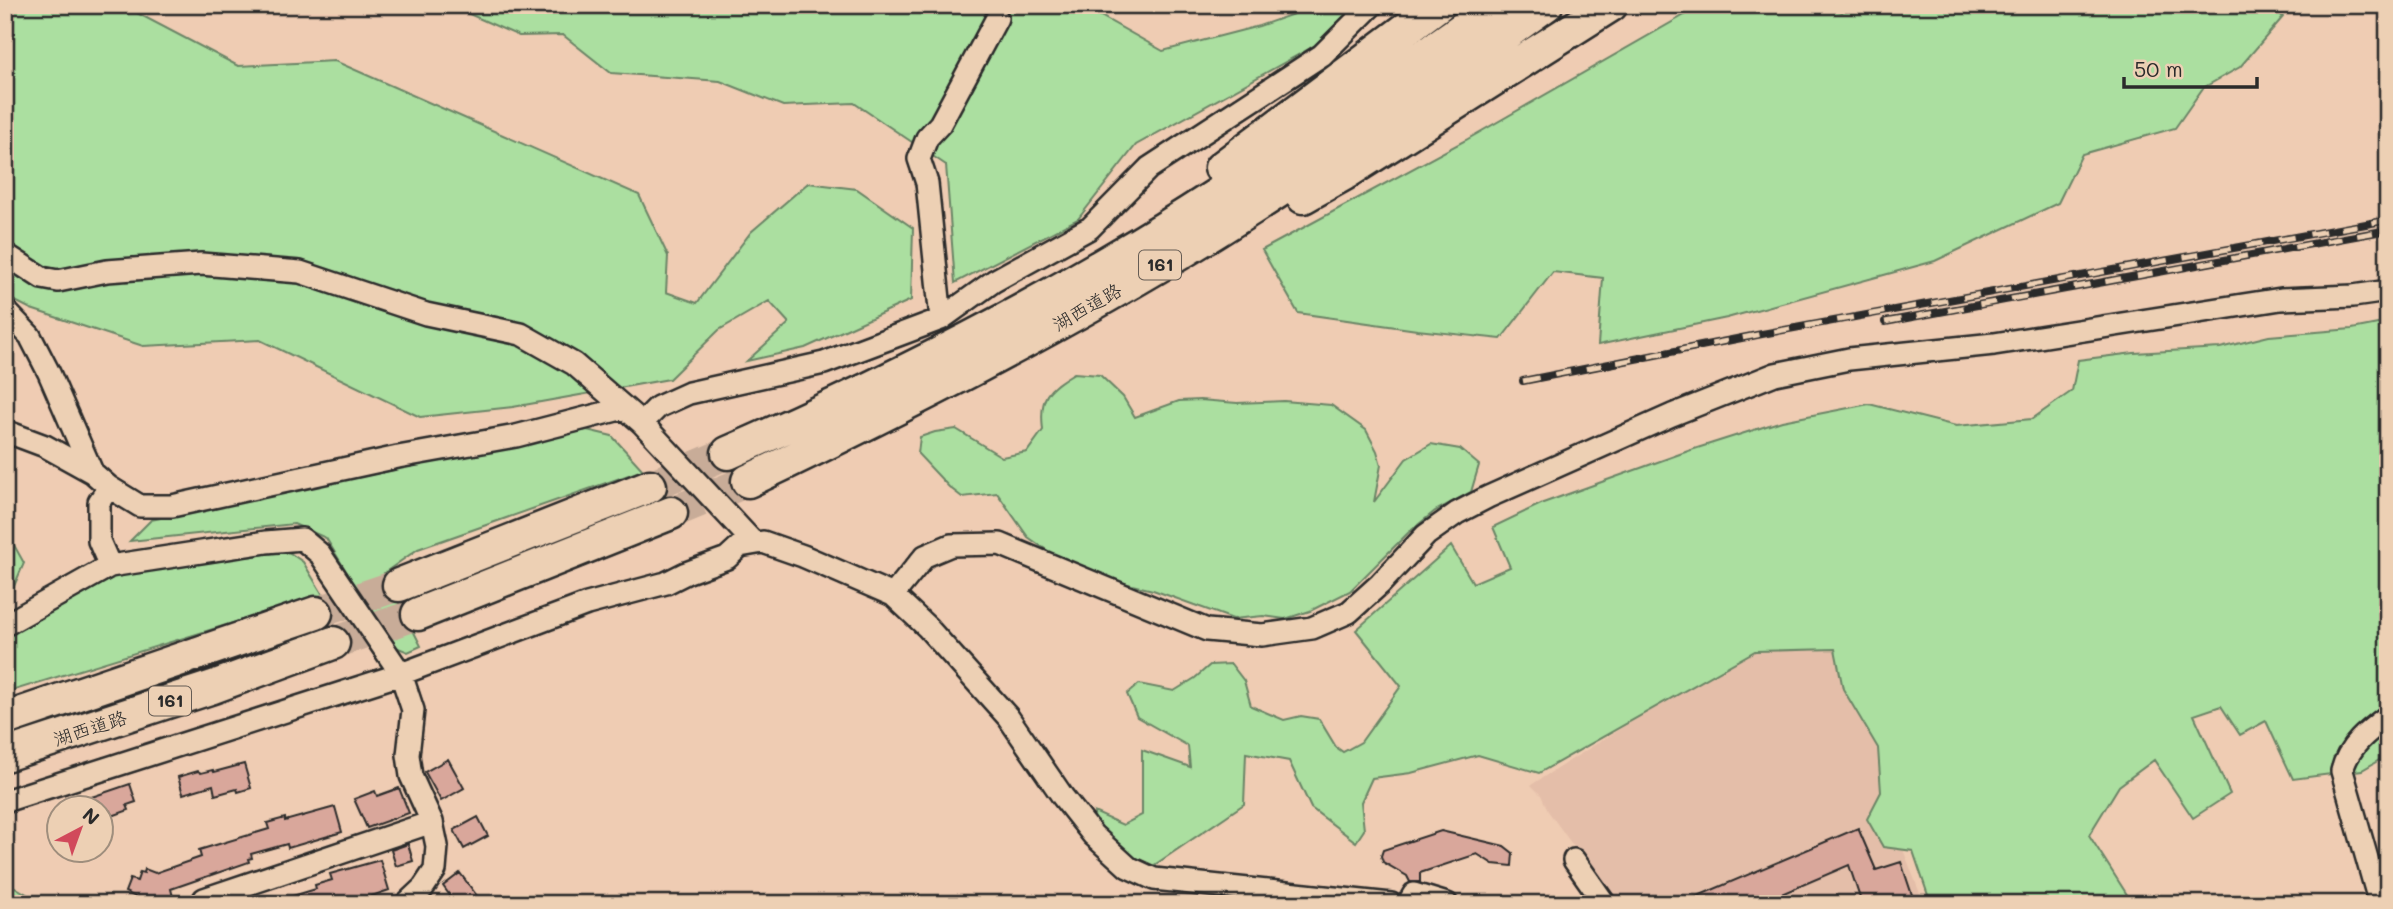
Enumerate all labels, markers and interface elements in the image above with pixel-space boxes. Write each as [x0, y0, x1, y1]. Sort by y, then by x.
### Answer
scale bar [2124, 46, 2256, 90]
text: 50 m [2134, 55, 2183, 82]
road number: 161 [1139, 250, 1181, 279]
street label: 湖西道路 [1048, 277, 1126, 336]
road number: 161 [149, 686, 191, 716]
street label: 湖西道路 [50, 704, 130, 751]
north arrow [46, 794, 116, 864]
text: N [78, 802, 105, 830]

